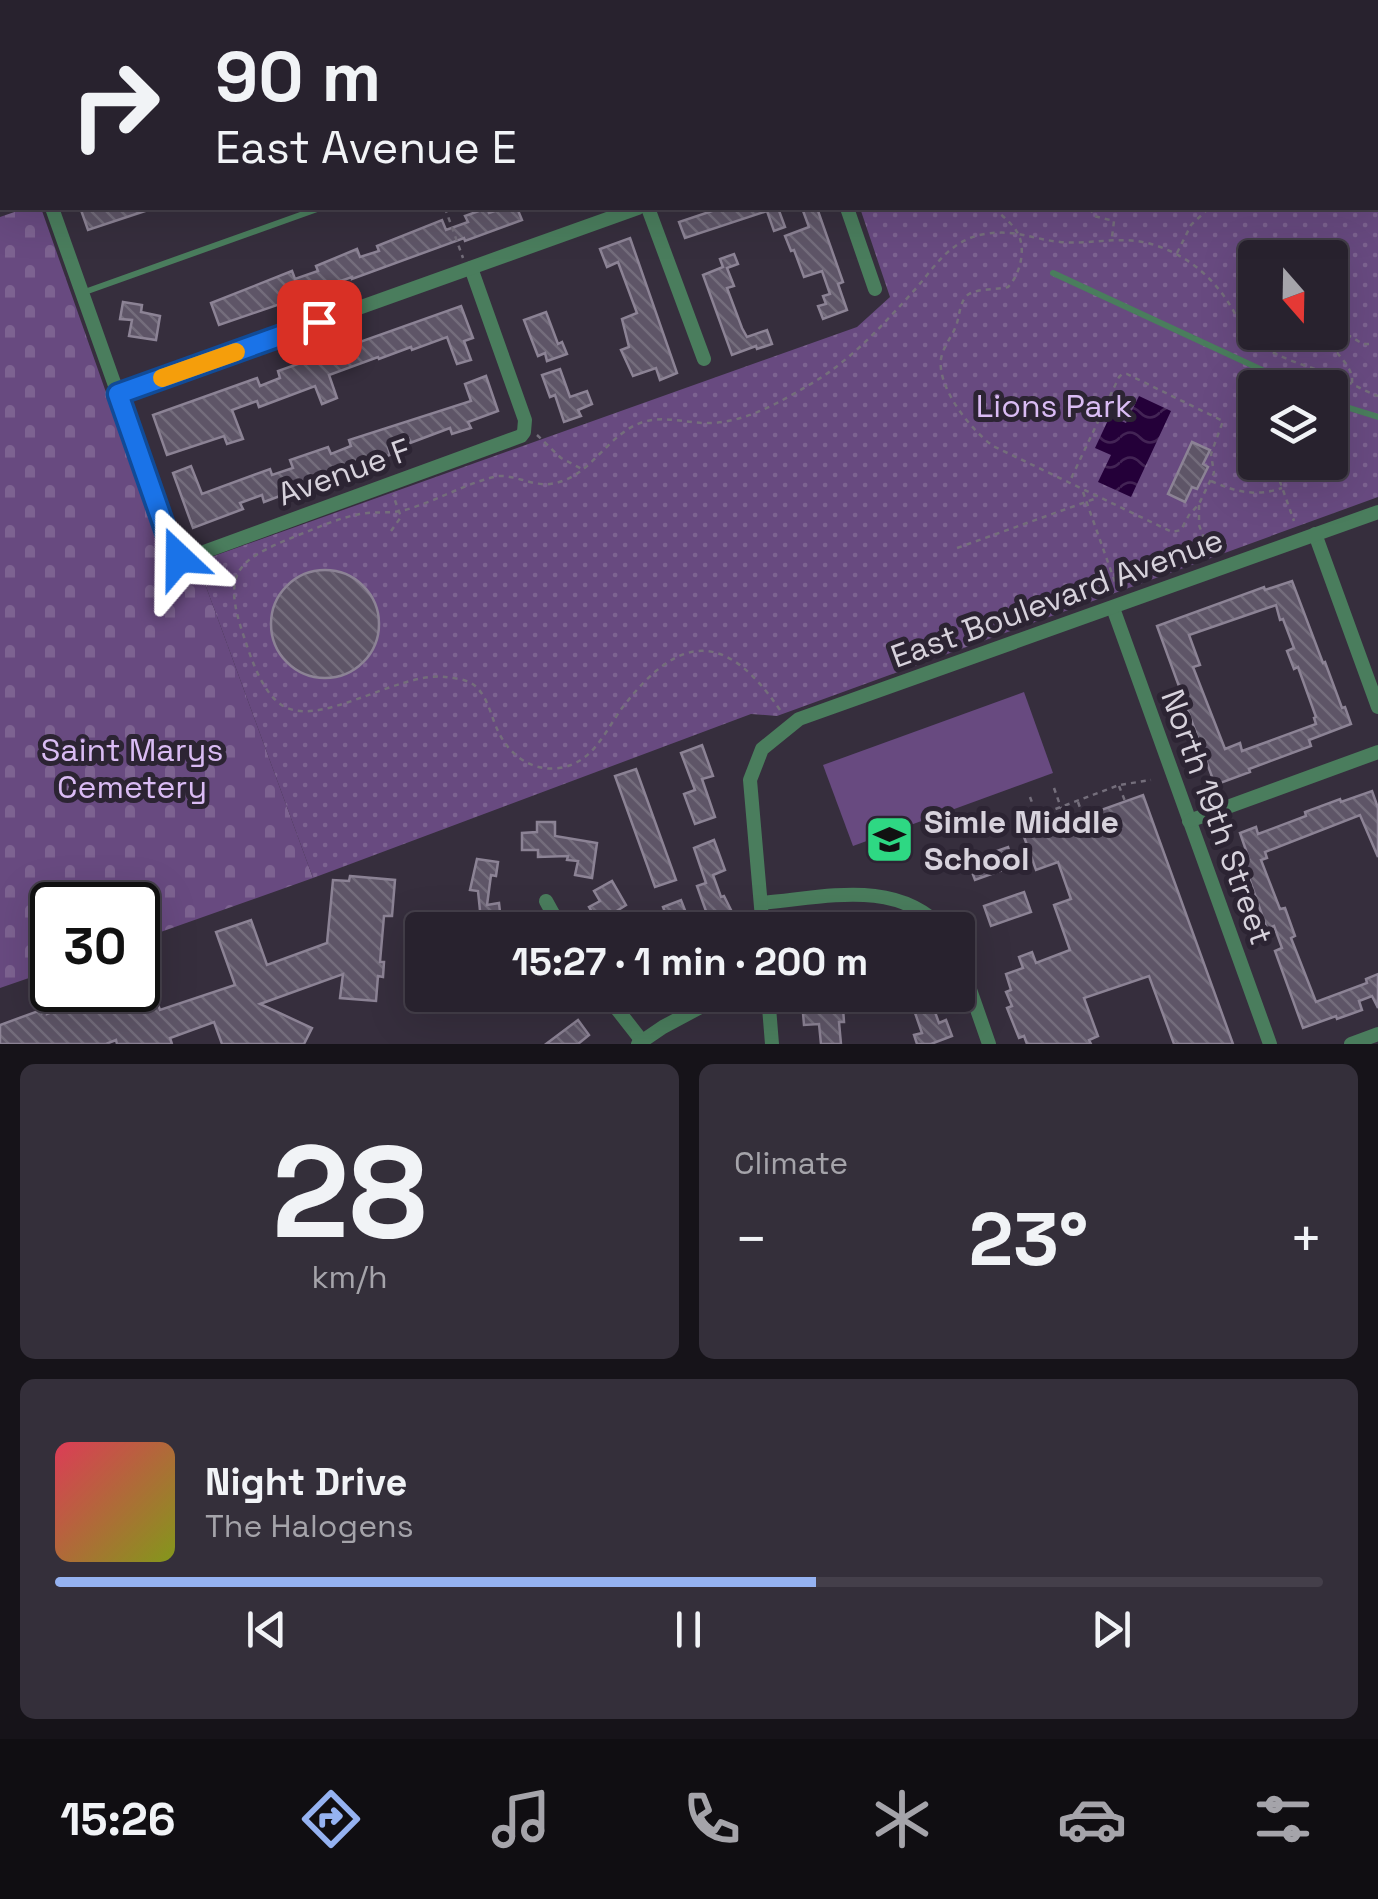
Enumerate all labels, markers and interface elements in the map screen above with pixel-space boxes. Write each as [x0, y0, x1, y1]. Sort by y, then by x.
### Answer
text: 90 m [215, 32, 381, 121]
icon: right [50, 40, 180, 170]
text: East Avenue E [215, 119, 517, 176]
north arrow [1238, 240, 1348, 350]
map controls [1238, 240, 1348, 480]
pin [277, 280, 362, 365]
icon: arrive [292, 295, 347, 350]
button: layers [1238, 370, 1348, 480]
park label: Lions Park [976, 386, 1132, 426]
street label: Avenue F [272, 430, 416, 514]
position arrow [127, 506, 231, 610]
street label: East Boulevard Avenue [886, 519, 1228, 677]
street label: North 19th Street [1152, 684, 1282, 950]
park label: Saint Marys Cemetery [41, 730, 223, 807]
place label: Simle Middle School [924, 802, 1119, 879]
school or university icon: Simle Middle School [863, 814, 915, 866]
speed limit sign: 30 [30, 882, 160, 1012]
text: 15:27 · 1 min · 200 m [512, 938, 868, 986]
text: 28 [272, 1109, 427, 1275]
text: Climate [734, 1143, 848, 1183]
text: 23° [969, 1191, 1088, 1287]
text: − [734, 1204, 768, 1274]
text: + [1289, 1204, 1323, 1274]
text: km/h [311, 1257, 388, 1297]
text: Night Drive [205, 1458, 407, 1506]
text: The Halogens [205, 1506, 414, 1546]
icon: previous [239, 1602, 294, 1657]
icon: pause [661, 1602, 716, 1657]
icon: next [1084, 1602, 1139, 1657]
icon: directions [296, 1784, 366, 1854]
icon: music [486, 1784, 556, 1854]
icon: phone [677, 1784, 747, 1854]
icon: climate [867, 1784, 937, 1854]
icon: car [1057, 1784, 1127, 1854]
icon: filters [1248, 1784, 1318, 1854]
text: 15:26 [60, 1791, 175, 1848]

